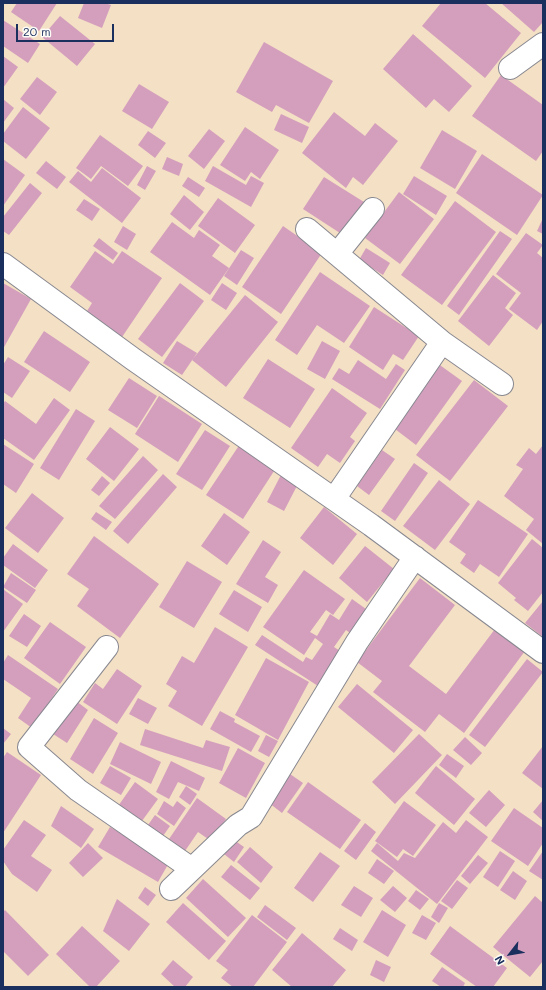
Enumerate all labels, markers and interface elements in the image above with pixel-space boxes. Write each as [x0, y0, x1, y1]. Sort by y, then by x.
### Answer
scale bar [18, 16, 116, 42]
text: 20 m [23, 23, 51, 39]
north arrow [490, 934, 530, 974]
text: N [491, 953, 508, 968]

